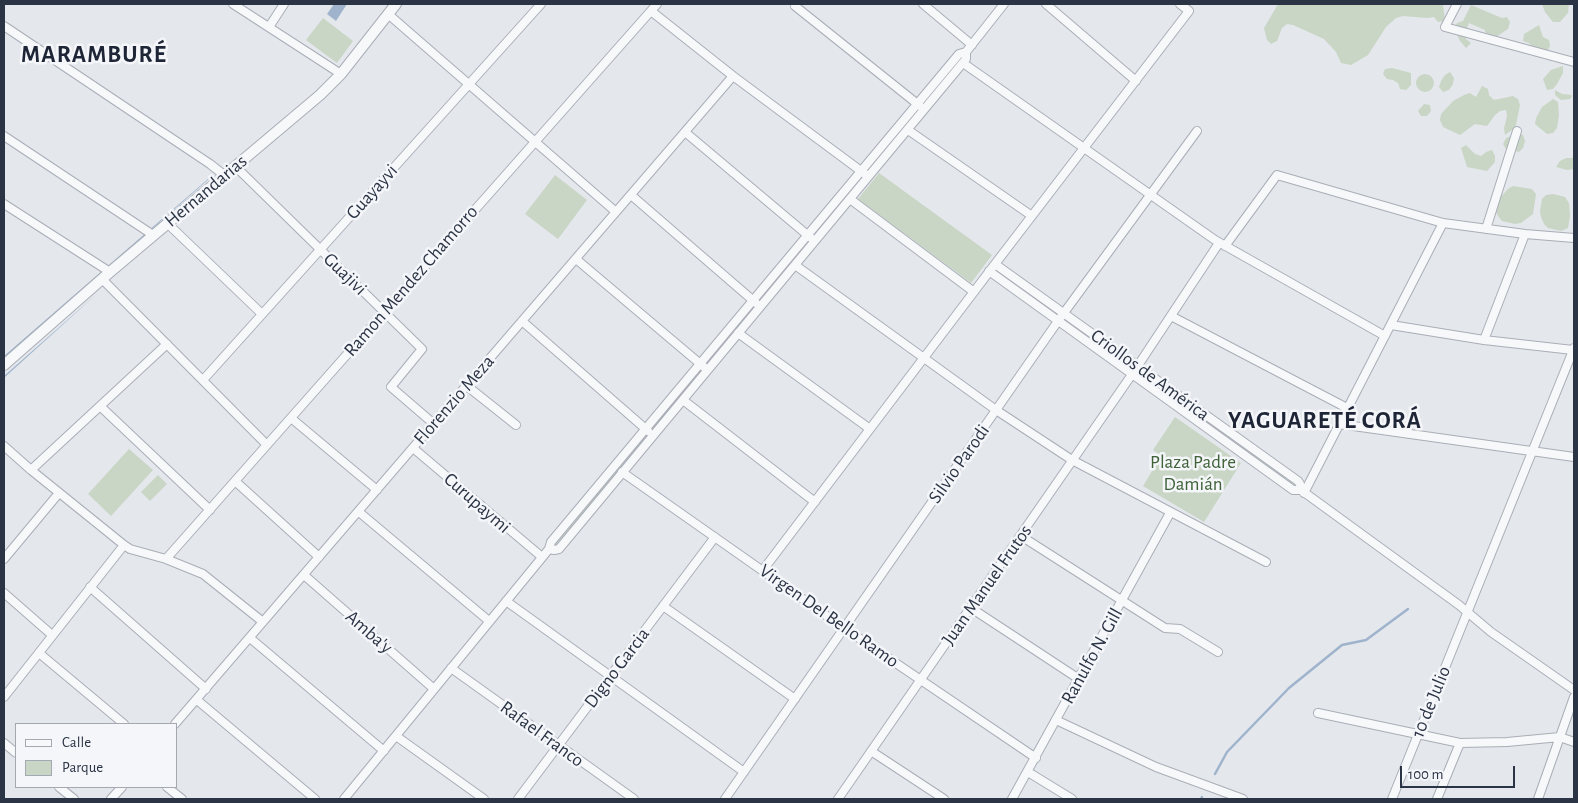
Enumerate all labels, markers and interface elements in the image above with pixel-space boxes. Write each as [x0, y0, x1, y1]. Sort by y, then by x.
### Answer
district label: MARAMBURÉ [20, 41, 168, 69]
street label: Hernandarias [160, 150, 252, 232]
street label: Guayayvi [341, 160, 403, 224]
street label: Ramon Mendez Chamorro [339, 201, 483, 361]
street label: Guajivi [318, 248, 372, 300]
street label: Criollos de América [1086, 324, 1214, 426]
street label: Florenzio Meza [409, 350, 499, 450]
district label: YAGUARETÉ CORÁ [1226, 407, 1424, 435]
street label: Silvio Parodi [924, 420, 994, 508]
park label: Plaza Padre Damián [1150, 451, 1236, 495]
street label: Curupaymi [439, 468, 515, 538]
street label: Juan Manuel Frutos [937, 520, 1037, 650]
street label: Virgen Del Bello Ramo [755, 559, 903, 673]
street label: Ranulfo N. Gill [1056, 604, 1128, 708]
street label: Amba'y [341, 605, 397, 659]
street label: Digno Garcia [579, 623, 655, 713]
street label: 10 de Julio [1406, 663, 1456, 741]
street label: Rafael Franco [496, 696, 588, 772]
legend [15, 723, 178, 788]
text: Calle [62, 735, 91, 750]
scale bar [1403, 756, 1518, 788]
text: Parque [62, 760, 103, 775]
text: 100 m [1408, 767, 1443, 782]

